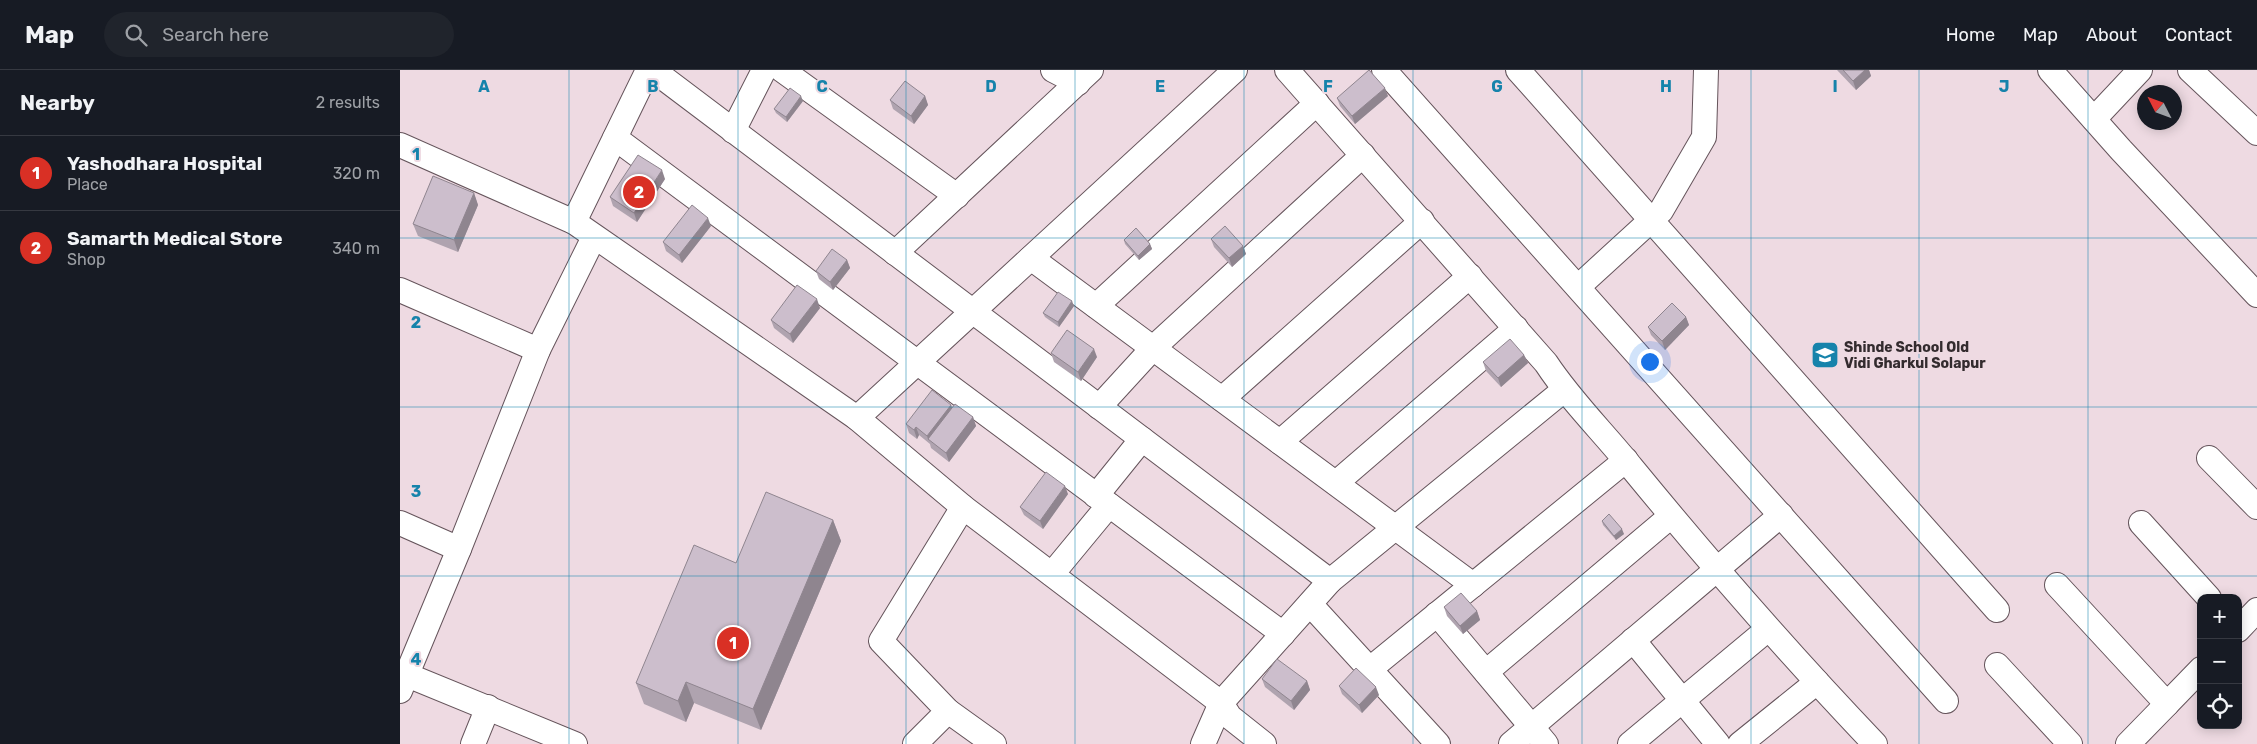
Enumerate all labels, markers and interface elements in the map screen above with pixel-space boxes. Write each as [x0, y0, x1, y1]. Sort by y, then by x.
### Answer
search box [104, 12, 454, 57]
text: Map [25, 21, 74, 49]
icon: search [122, 21, 150, 49]
text: Search here [162, 23, 269, 46]
text: Home [1946, 24, 1995, 46]
text: Map [2023, 24, 2058, 46]
text: About [2086, 24, 2137, 46]
text: Contact [2165, 24, 2232, 46]
text: A [478, 77, 490, 96]
text: B [647, 77, 659, 96]
text: C [816, 77, 828, 96]
text: D [985, 77, 997, 96]
text: E [1155, 77, 1165, 96]
text: F [1323, 77, 1333, 96]
text: G [1491, 77, 1503, 96]
text: H [1660, 77, 1672, 96]
text: I [1832, 77, 1838, 96]
text: J [1999, 77, 2009, 96]
north arrow [2137, 85, 2182, 130]
text: Nearby [20, 90, 95, 115]
text: 2 results [316, 93, 380, 112]
text: 1 [412, 145, 420, 164]
text: Yashodhara Hospital [67, 152, 262, 175]
text: 1 [32, 164, 40, 183]
text: 320 m [333, 164, 380, 183]
pin: 2 [623, 173, 655, 211]
text: Place [67, 175, 108, 194]
text: Samarth Medical Store [67, 227, 283, 250]
text: 2 [31, 239, 41, 258]
text: 340 m [332, 239, 380, 258]
text: Shop [67, 250, 105, 269]
text: 2 [411, 313, 421, 332]
place label: Shinde School Old Vidi Gharkul Solapur [1844, 339, 1986, 372]
school or university icon: Shinde School Old Vidi Gharkul Solapur [1810, 340, 1840, 370]
your location [1637, 349, 1663, 375]
text: 3 [411, 482, 421, 501]
map controls [2197, 594, 2242, 729]
button: + [2197, 594, 2242, 639]
pin: 1 [717, 624, 749, 662]
button: − [2197, 639, 2242, 684]
text: 4 [411, 650, 422, 669]
button: locate [2197, 684, 2242, 729]

